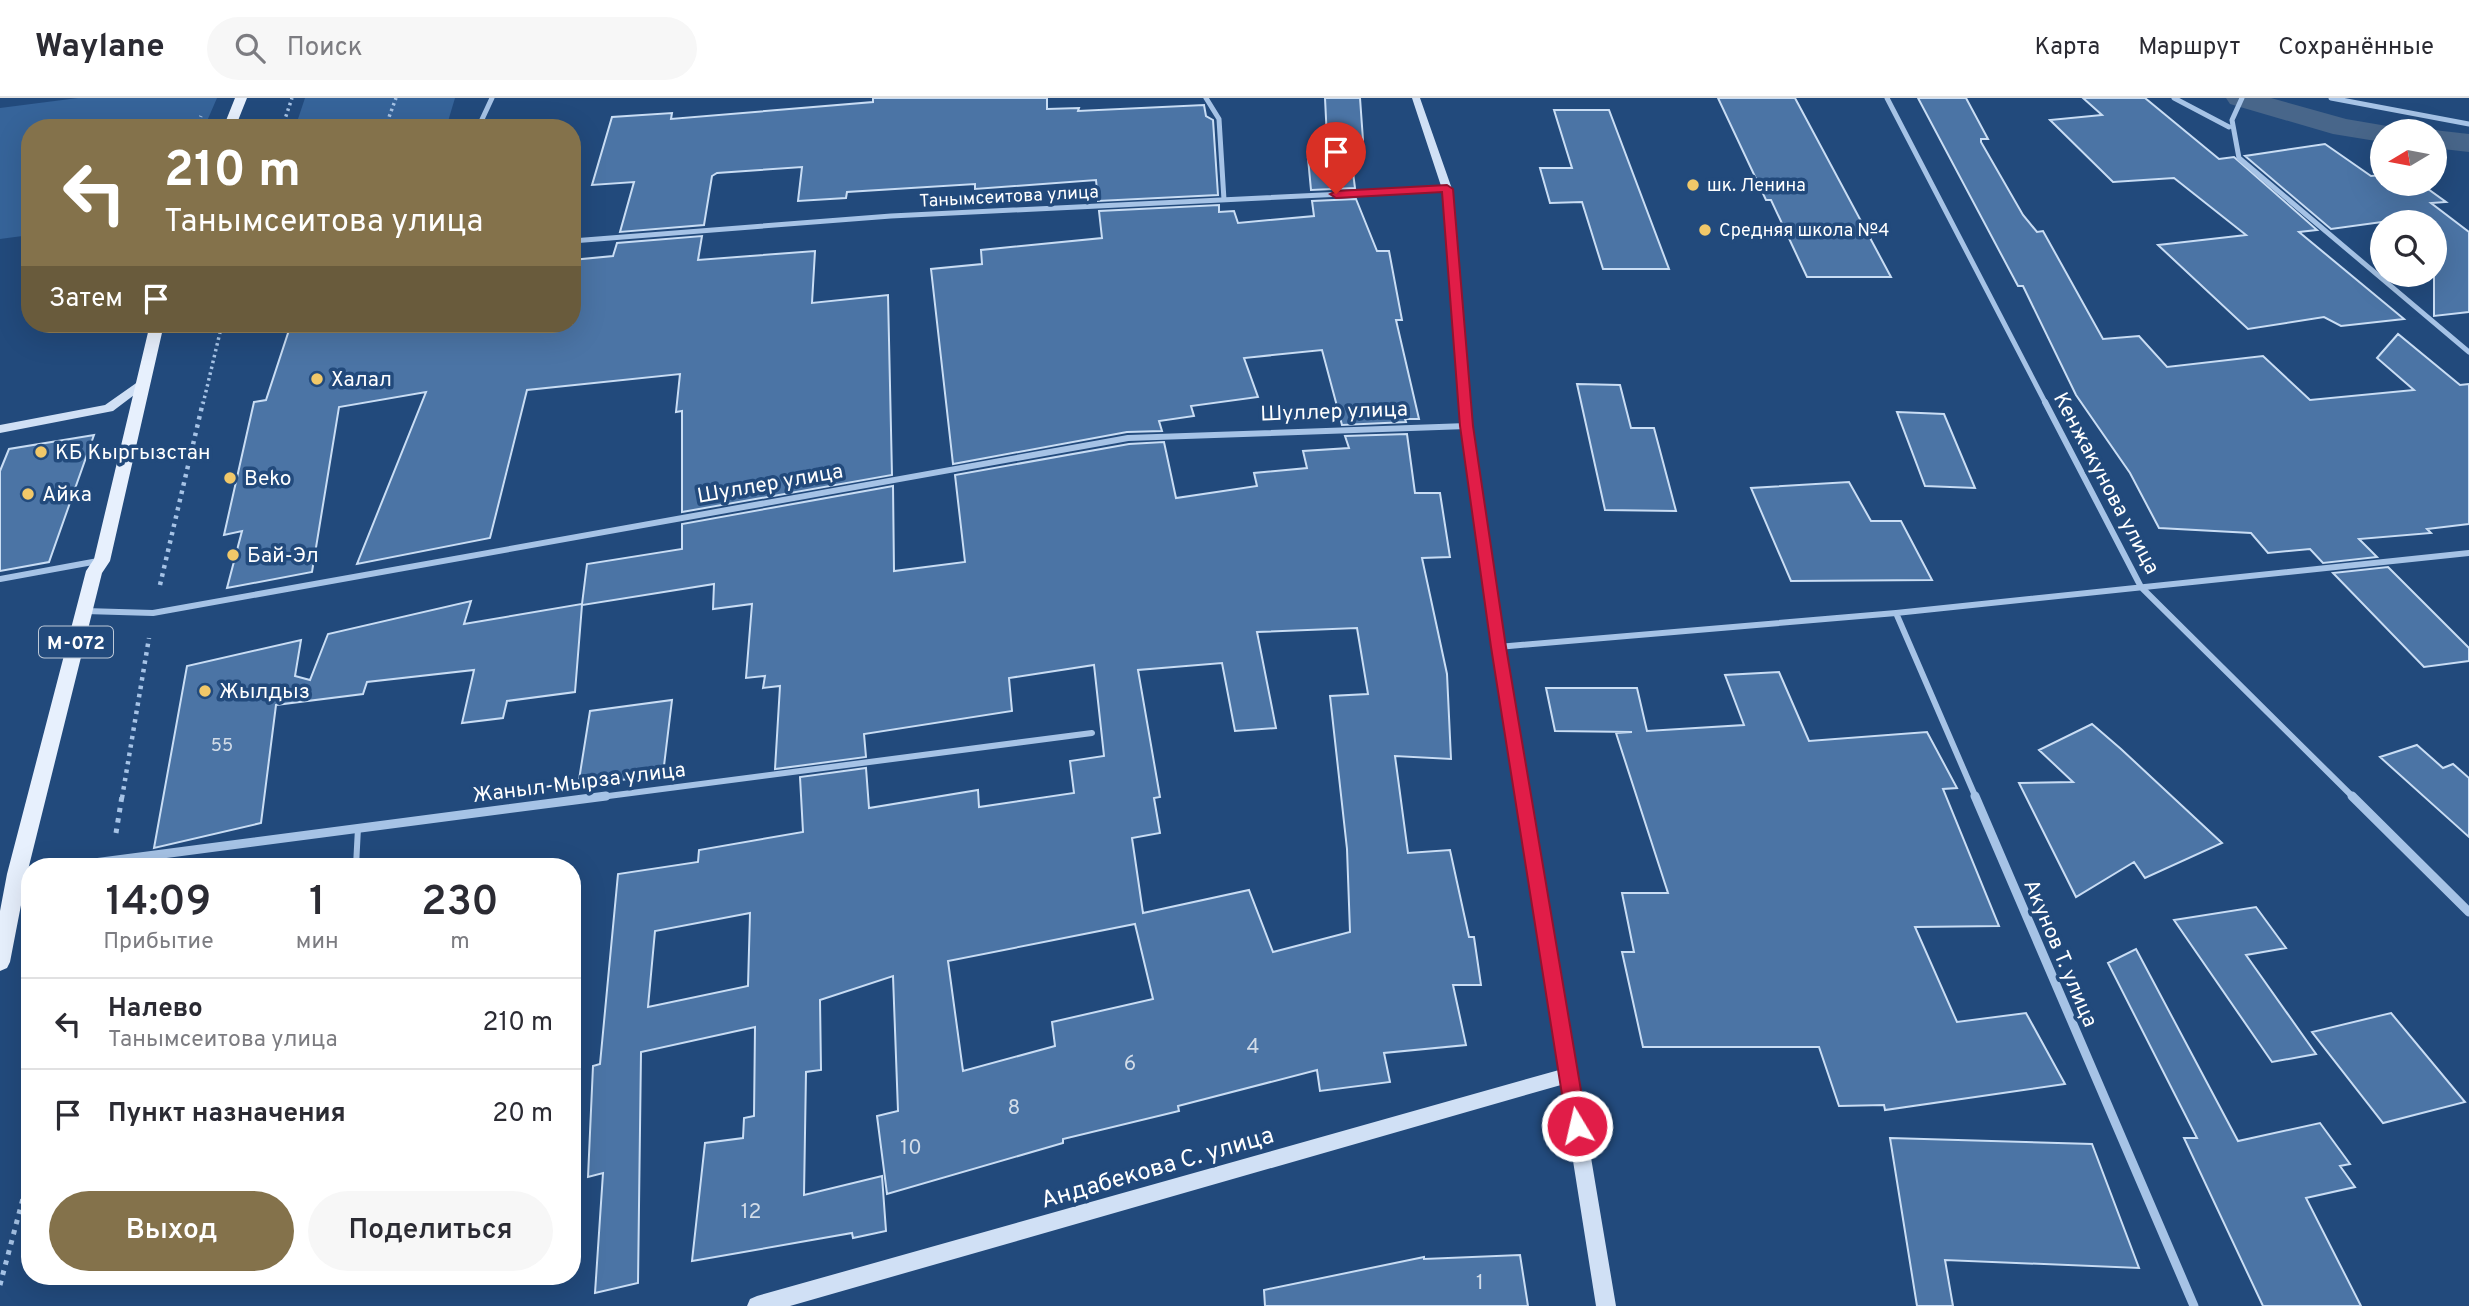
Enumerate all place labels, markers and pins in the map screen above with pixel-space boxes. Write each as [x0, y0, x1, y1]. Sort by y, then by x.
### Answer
pin [1306, 122, 1366, 194]
place label: шк. Ленина [1707, 175, 1806, 198]
marker: шк. Ленина [1685, 177, 1701, 193]
place label: Средняя школа №4 [1719, 220, 1889, 243]
marker: Средняя школа №4 [1697, 222, 1713, 238]
place label: Халал [331, 367, 392, 394]
marker: Халал [309, 371, 325, 387]
place label: КБ Кыргызстан [55, 440, 211, 467]
marker: КБ Кыргызстан [33, 444, 49, 460]
place label: Beko [244, 466, 292, 493]
marker: Beko [222, 470, 238, 486]
place label: Айка [42, 482, 92, 509]
marker: Айка [20, 486, 36, 502]
place label: Бай-Эл [247, 543, 319, 570]
marker: Бай-Эл [225, 547, 241, 563]
place label: Жылдыз [219, 679, 310, 706]
marker: Жылдыз [197, 683, 213, 699]

